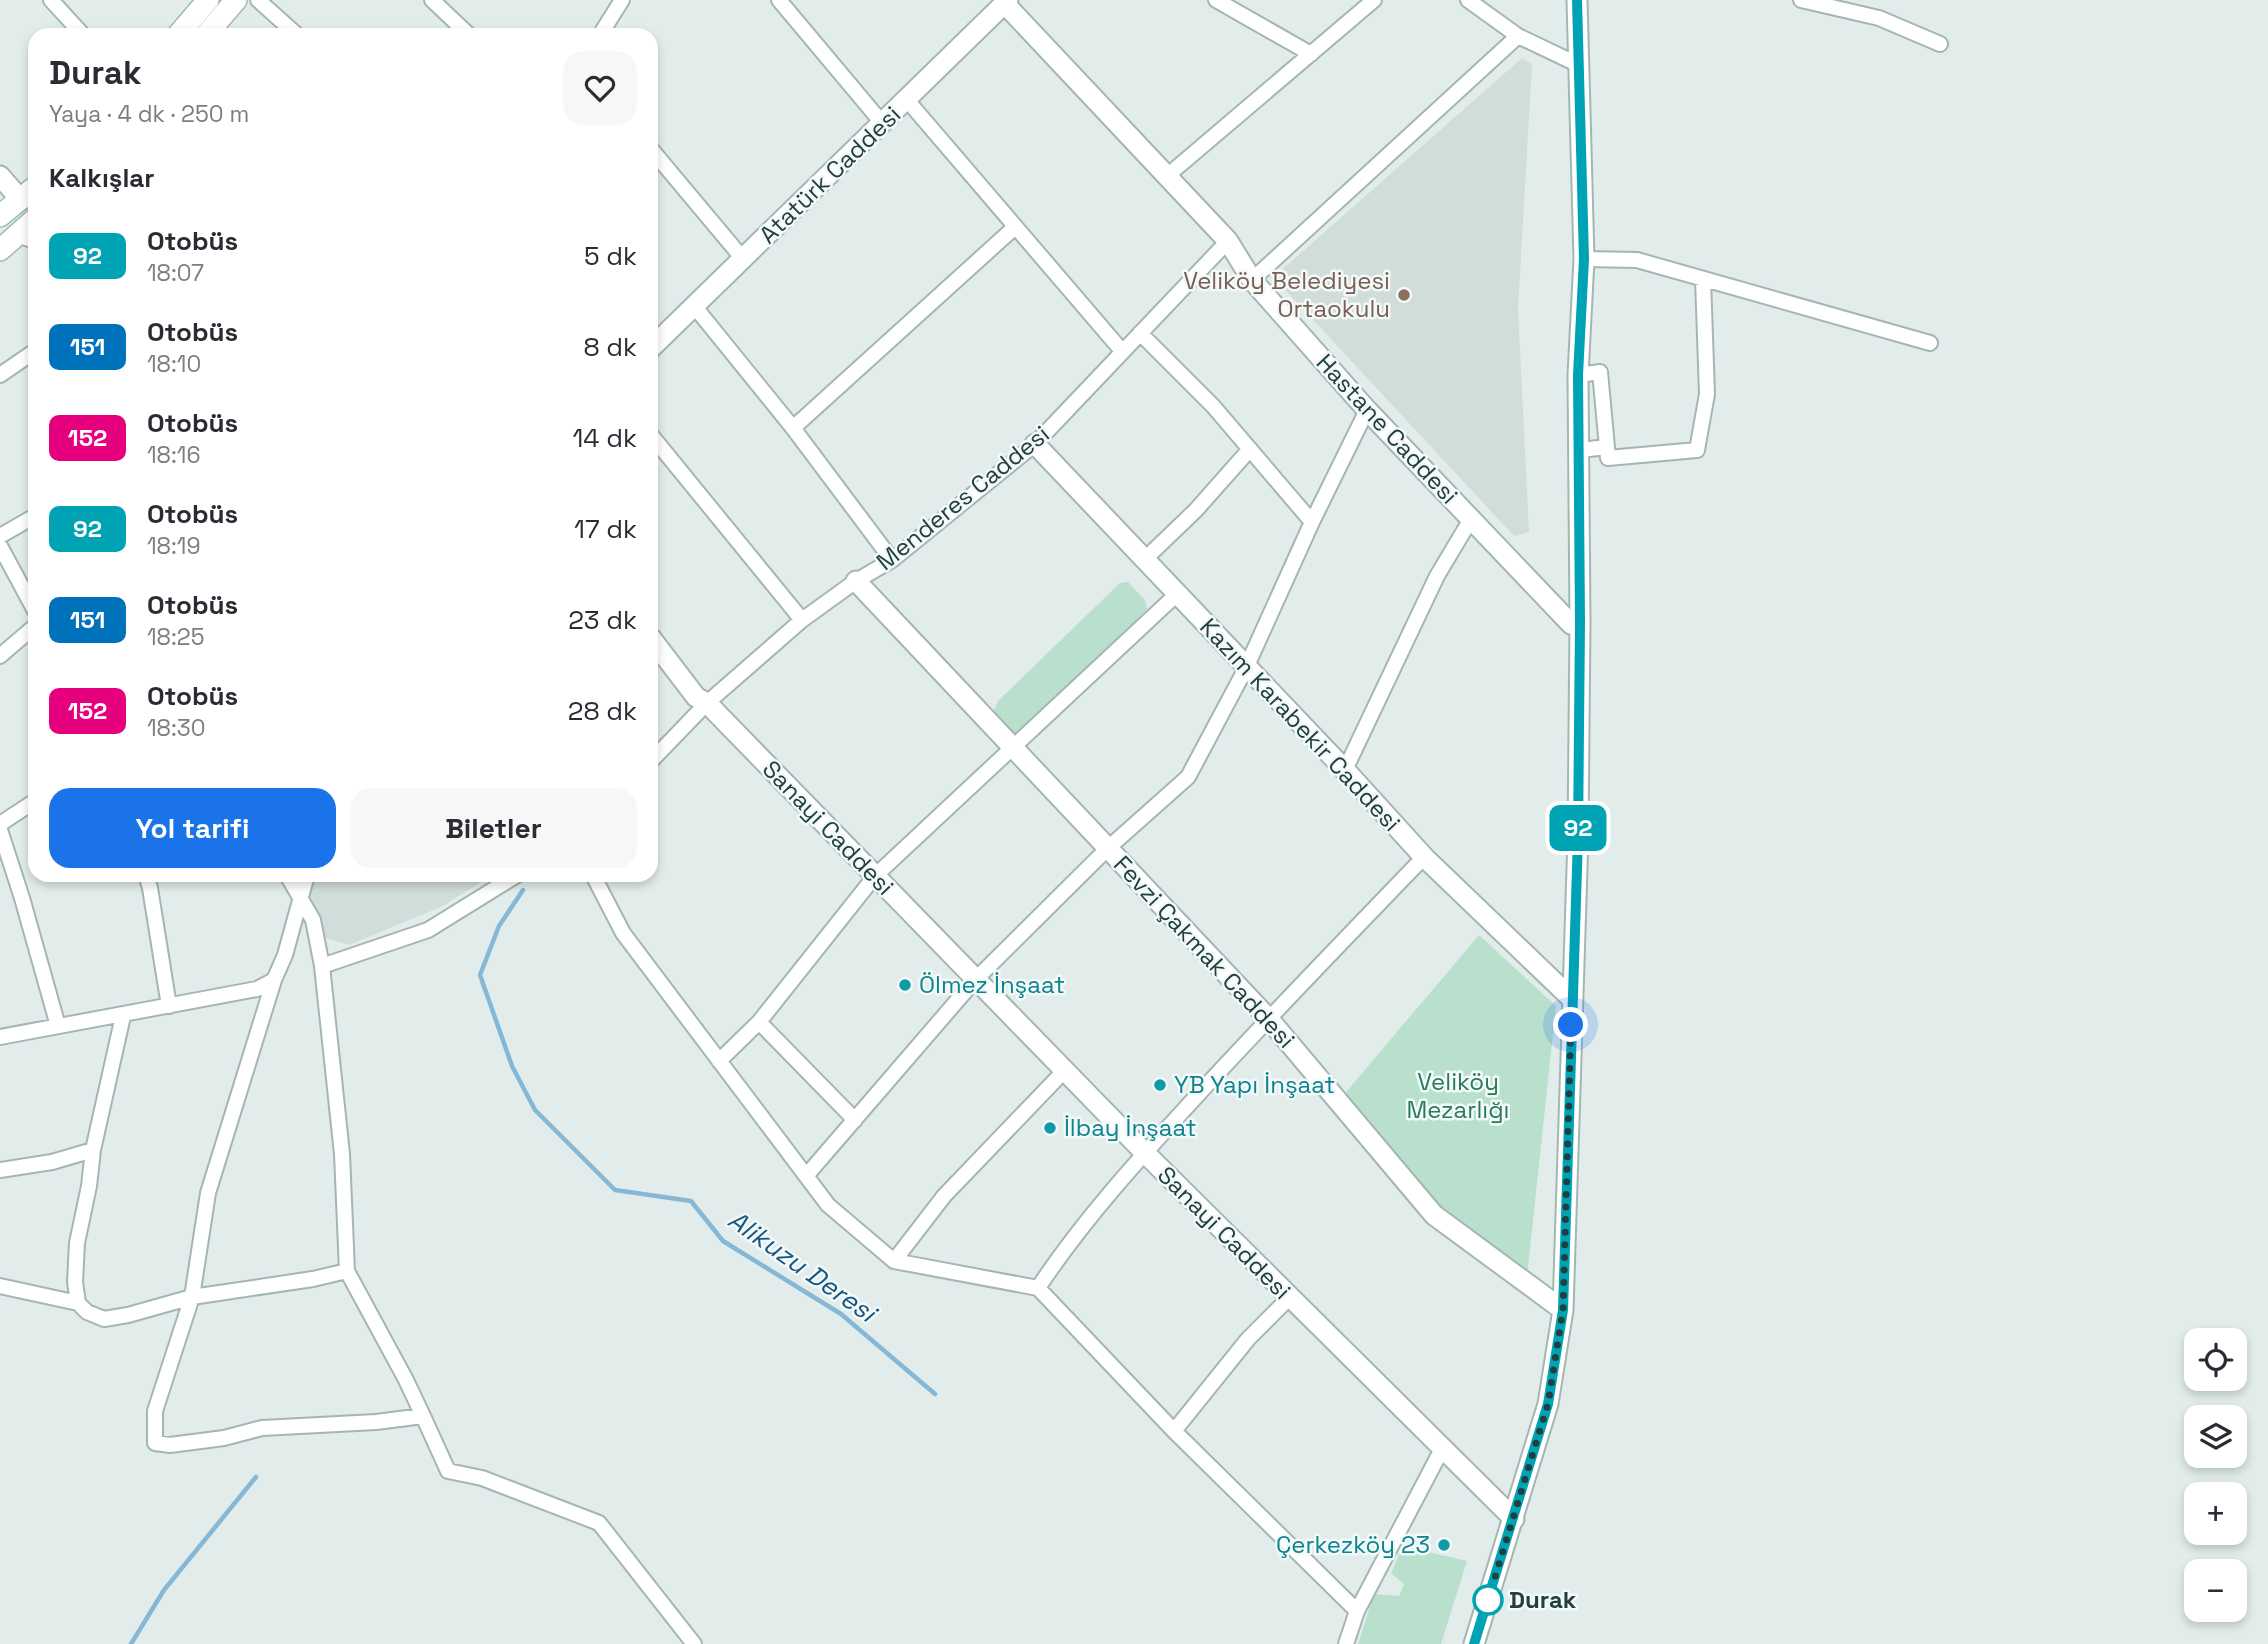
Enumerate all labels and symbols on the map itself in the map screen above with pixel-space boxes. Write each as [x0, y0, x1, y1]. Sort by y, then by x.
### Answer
street label: Atatürk Caddesi [752, 99, 907, 250]
place label: Veliköy Belediyesi Ortaokulu [1183, 265, 1390, 324]
marker: Veliköy Belediyesi Ortaokulu [1396, 287, 1412, 303]
street label: Hastane Caddesi [1310, 347, 1465, 510]
street label: Menderes Caddesi [870, 418, 1055, 577]
street label: Kazım Karabekir Caddesi [1193, 611, 1407, 838]
street label: Sanayi Caddesi [756, 754, 901, 902]
line badge: 92 [1546, 805, 1610, 851]
street label: Fevzi Çakmak Caddesi [1107, 849, 1302, 1054]
place label: Ölmez İnşaat [919, 969, 1065, 1000]
marker: Ölmez İnşaat [897, 977, 913, 993]
your location [1553, 1007, 1588, 1042]
park label: Veliköy Mezarlığı [1407, 1066, 1509, 1125]
place label: YB Yapı İnşaat [1174, 1069, 1335, 1100]
marker: YB Yapı İnşaat [1152, 1077, 1168, 1093]
place label: İlbay İnşaat [1064, 1112, 1197, 1143]
marker: İlbay İnşaat [1042, 1120, 1058, 1136]
street label: Sanayi Caddesi [1151, 1159, 1298, 1306]
water label: Alikuzu Deresi [722, 1203, 885, 1331]
place label: Çerkezköy 23 [1276, 1529, 1430, 1560]
marker: Çerkezköy 23 [1436, 1537, 1452, 1553]
place label: Durak [1509, 1584, 1577, 1615]
marker: Durak [1473, 1585, 1503, 1615]

